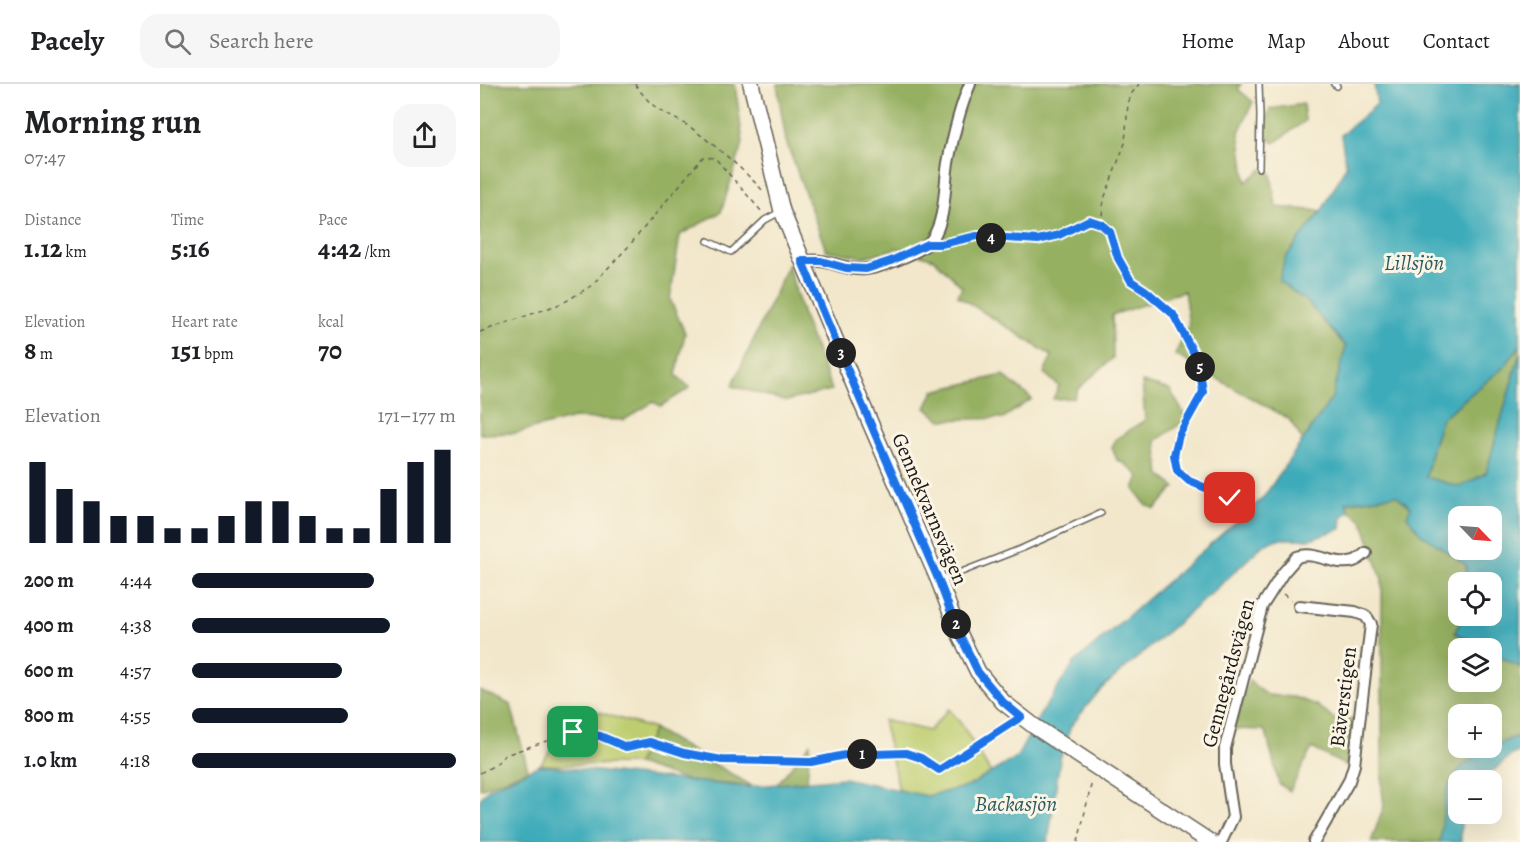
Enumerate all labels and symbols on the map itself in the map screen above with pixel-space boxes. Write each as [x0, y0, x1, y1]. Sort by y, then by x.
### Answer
pin: 4 [976, 223, 1006, 253]
water label: Lillsjön [1384, 248, 1444, 278]
pin: 3 [826, 338, 856, 368]
pin: 5 [1185, 352, 1215, 382]
street label: Gennekvarnsvägen [885, 429, 975, 589]
pin [1204, 472, 1255, 523]
north arrow [1448, 506, 1502, 560]
street label: Gennegårdsvägen [1195, 595, 1261, 751]
pin: 2 [941, 609, 971, 639]
street label: Bäverstigen [1323, 645, 1363, 749]
pin [547, 706, 598, 757]
pin: 1 [847, 739, 877, 769]
water label: Backasjön [975, 789, 1057, 819]

